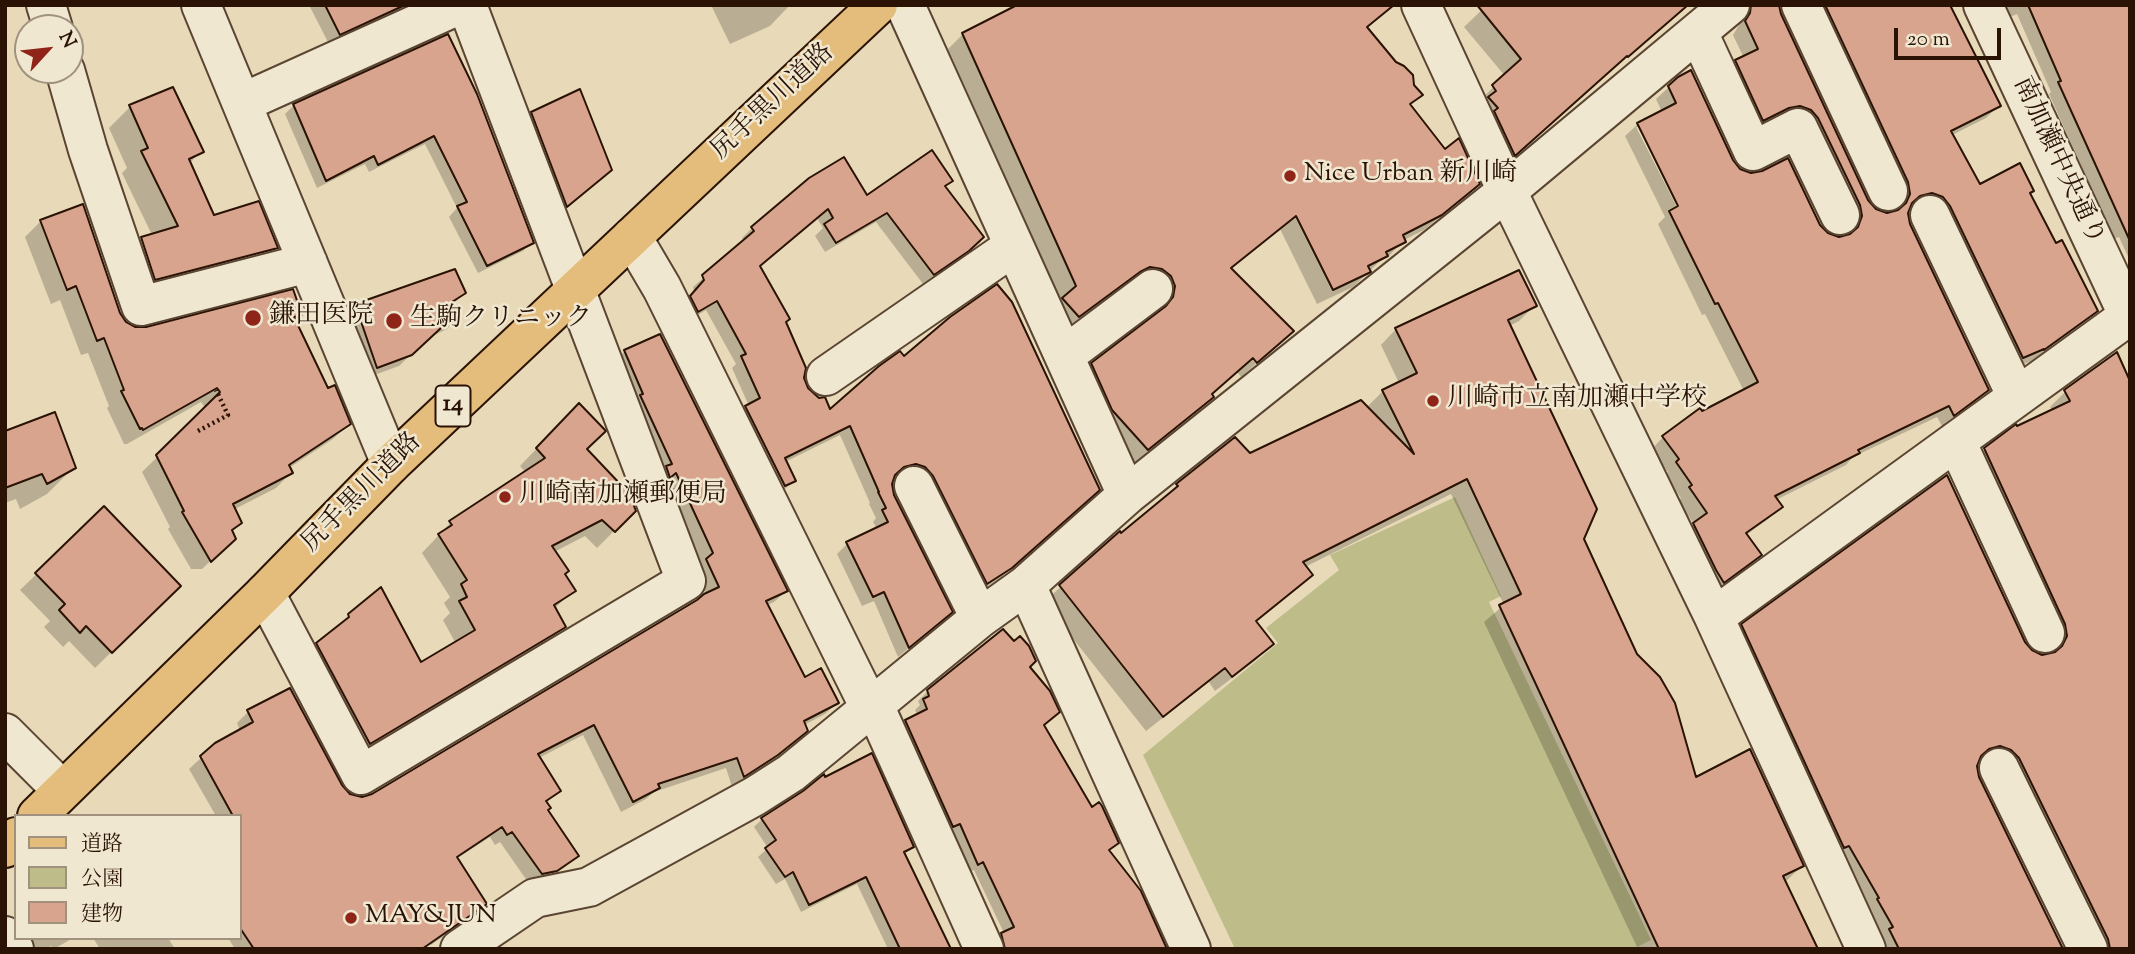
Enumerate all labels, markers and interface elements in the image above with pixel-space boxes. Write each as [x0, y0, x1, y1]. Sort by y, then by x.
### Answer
north arrow [14, 14, 84, 84]
scale bar [1897, 14, 2004, 58]
text: 20 m [1907, 25, 1950, 55]
text: N [51, 27, 82, 53]
street label: 尻手黒川道路 [706, 38, 842, 168]
street label: 南加瀬中央通り [2004, 73, 2110, 251]
place label: Nice Urban 新川崎 [1304, 160, 1517, 192]
marker: Nice Urban 新川崎 [1282, 168, 1298, 184]
place label: 鎌田医院 [269, 302, 373, 334]
place label: 生駒クリニック [410, 305, 592, 337]
marker: 鎌田医院 [243, 308, 263, 328]
marker: 生駒クリニック [384, 311, 404, 331]
place label: 川崎市立南加瀬中学校 [1447, 385, 1707, 417]
road number: 14 [435, 386, 470, 426]
marker: 川崎市立南加瀬中学校 [1425, 393, 1441, 409]
street label: 尻手黒川道路 [297, 428, 429, 560]
place label: 川崎南加瀬郵便局 [519, 481, 727, 513]
marker: 川崎南加瀬郵便局 [497, 489, 513, 505]
legend [14, 814, 242, 940]
text: 道路 [81, 830, 123, 860]
text: 公園 [81, 865, 123, 895]
text: 建物 [81, 900, 123, 930]
place label: MAY&JUN [365, 902, 497, 934]
marker: MAY&JUN [343, 910, 359, 926]

